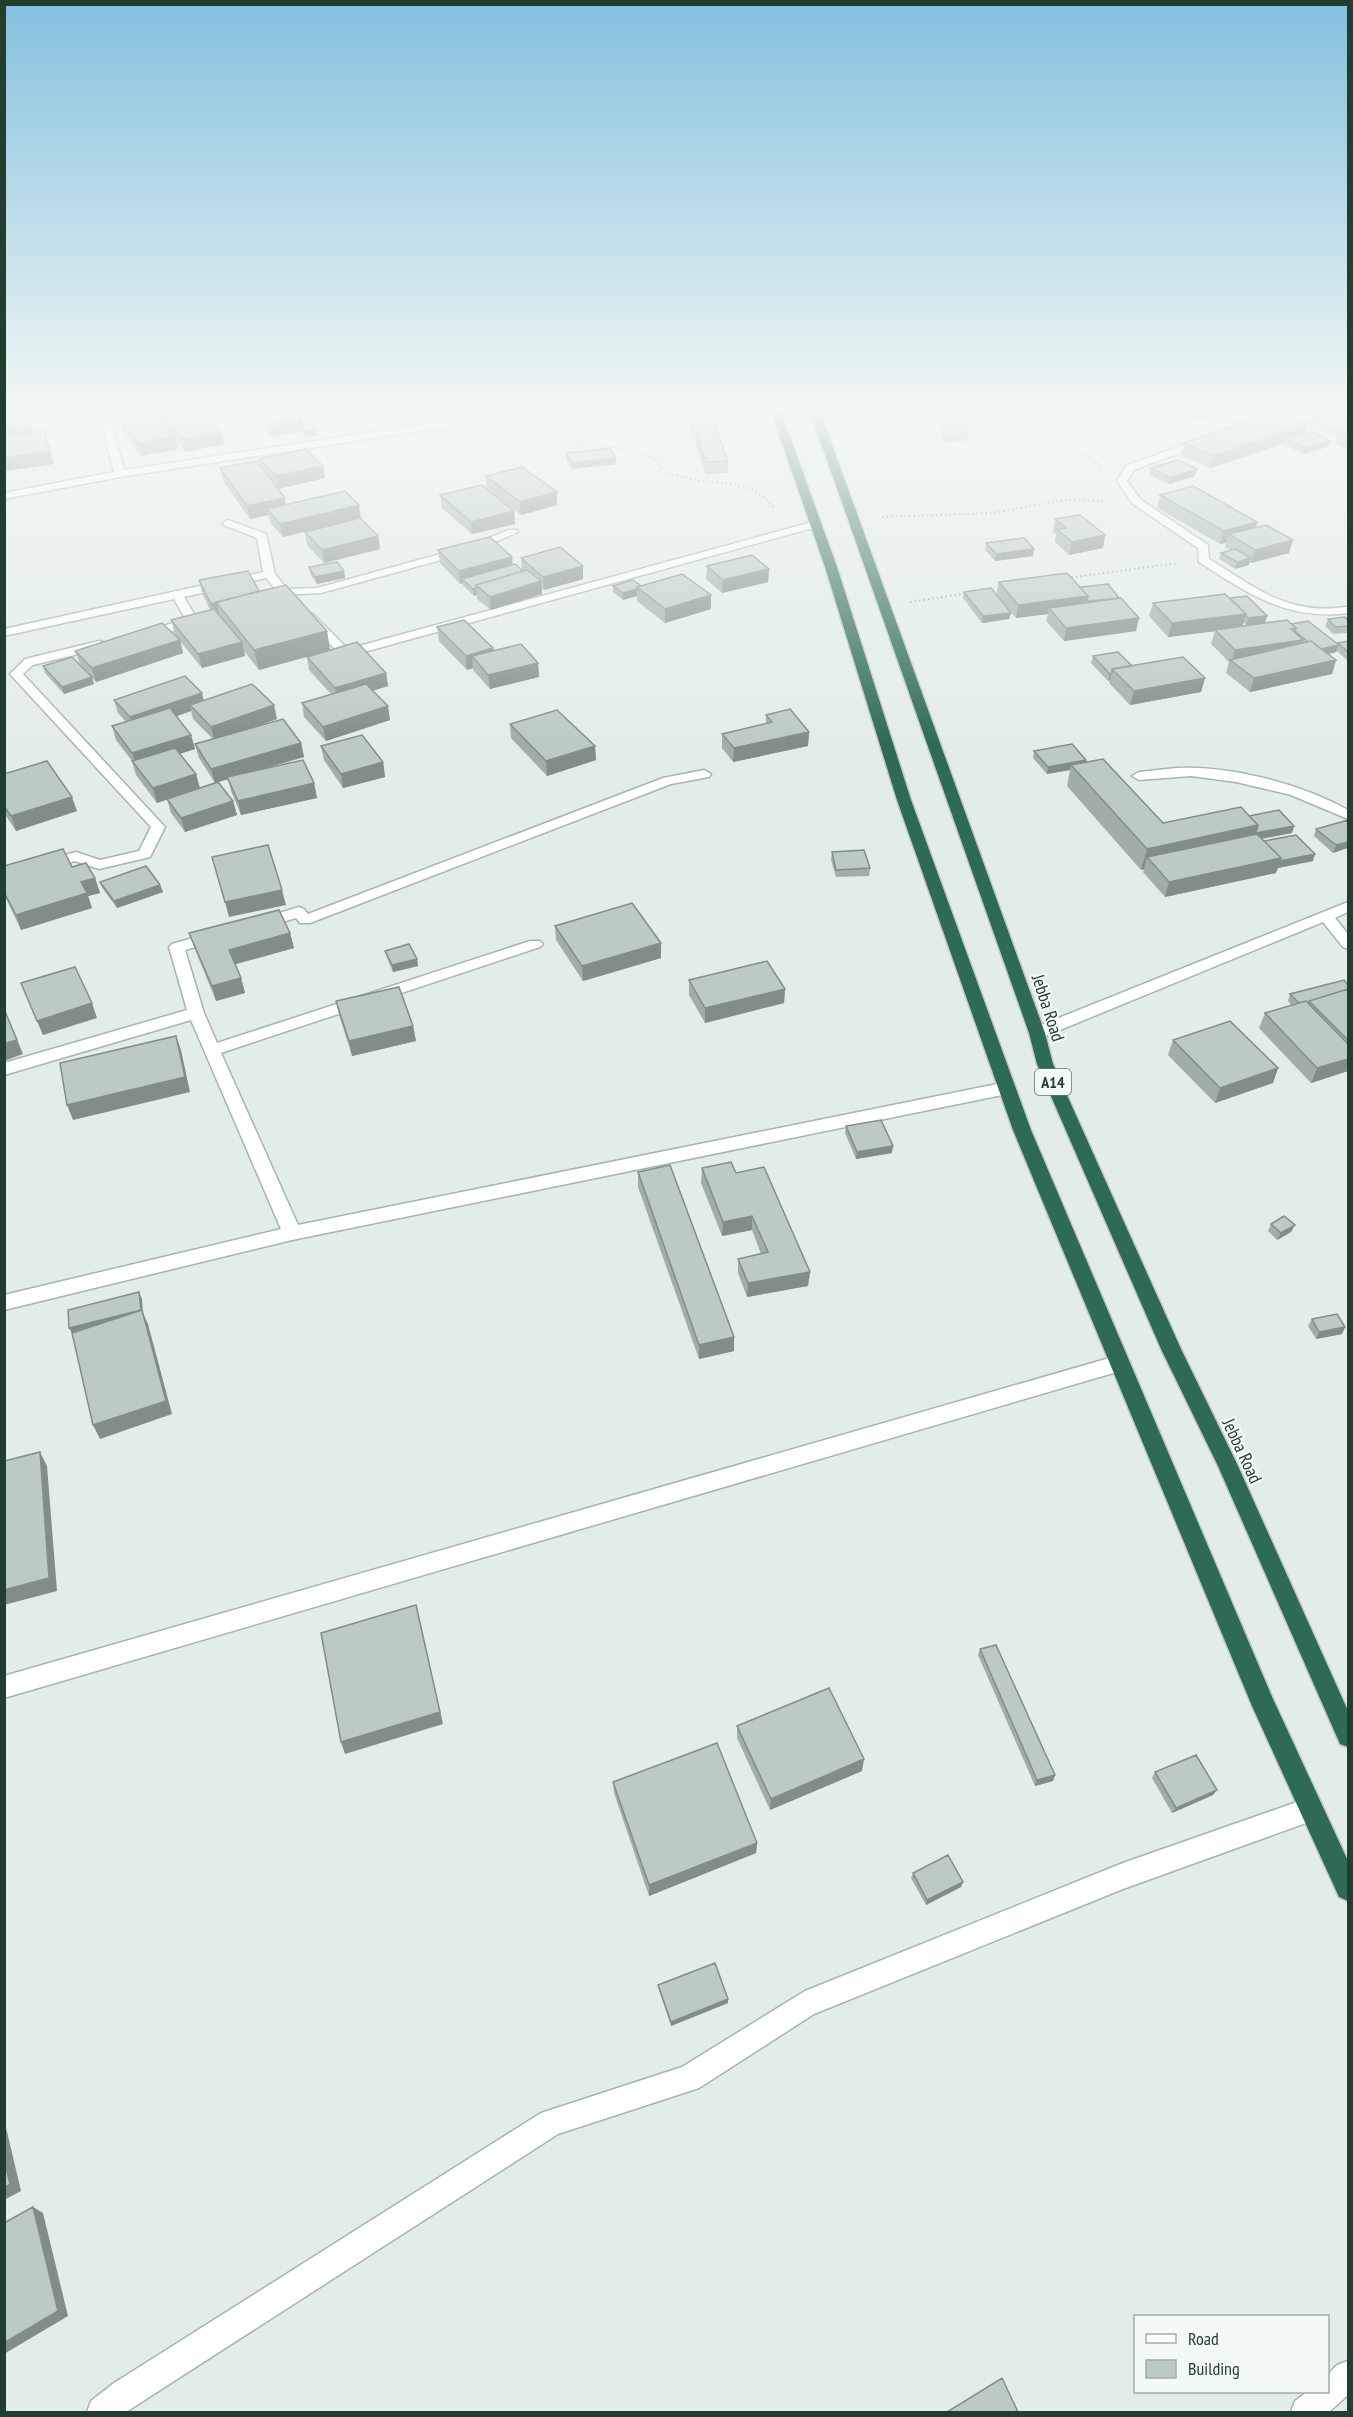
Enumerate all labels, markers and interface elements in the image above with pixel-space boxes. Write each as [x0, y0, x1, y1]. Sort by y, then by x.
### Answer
street label: Jebba Road [1027, 970, 1070, 1044]
road number: A14 [1035, 1069, 1071, 1095]
street label: Jebba Road [1217, 1414, 1267, 1487]
legend [1134, 2315, 1329, 2393]
text: Road [1188, 2327, 1219, 2350]
text: Building [1188, 2357, 1240, 2380]

